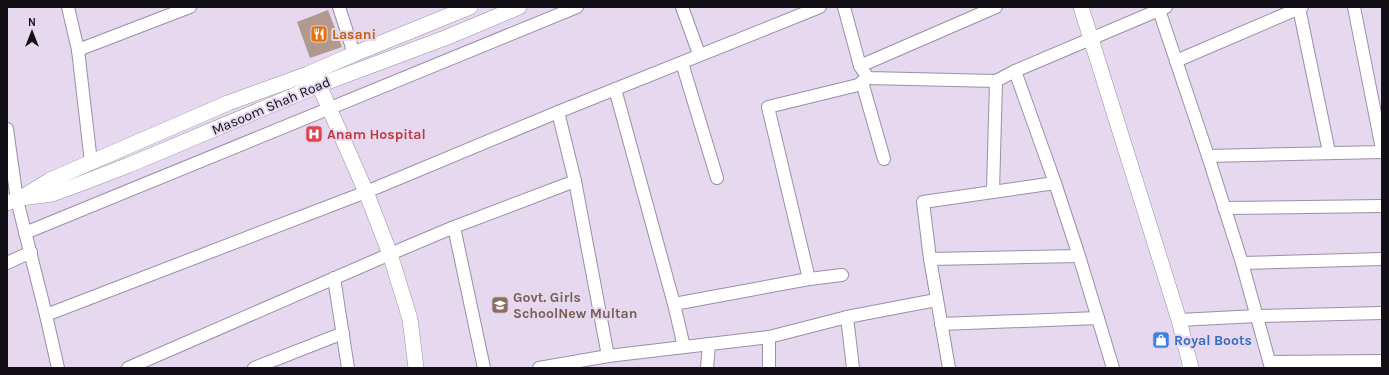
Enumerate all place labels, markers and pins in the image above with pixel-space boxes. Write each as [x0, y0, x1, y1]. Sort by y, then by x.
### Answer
restaurant icon: Lasani [309, 24, 329, 44]
place label: Lasani [332, 26, 376, 43]
hospital icon: Anam Hospital [304, 124, 324, 144]
place label: Anam Hospital [327, 126, 426, 143]
place label: Govt. Girls SchoolNew Multan [513, 289, 638, 322]
school or university icon: Govt. Girls SchoolNew Multan [490, 295, 510, 315]
shop icon: Royal Boots [1151, 330, 1171, 350]
place label: Royal Boots [1174, 332, 1252, 349]

